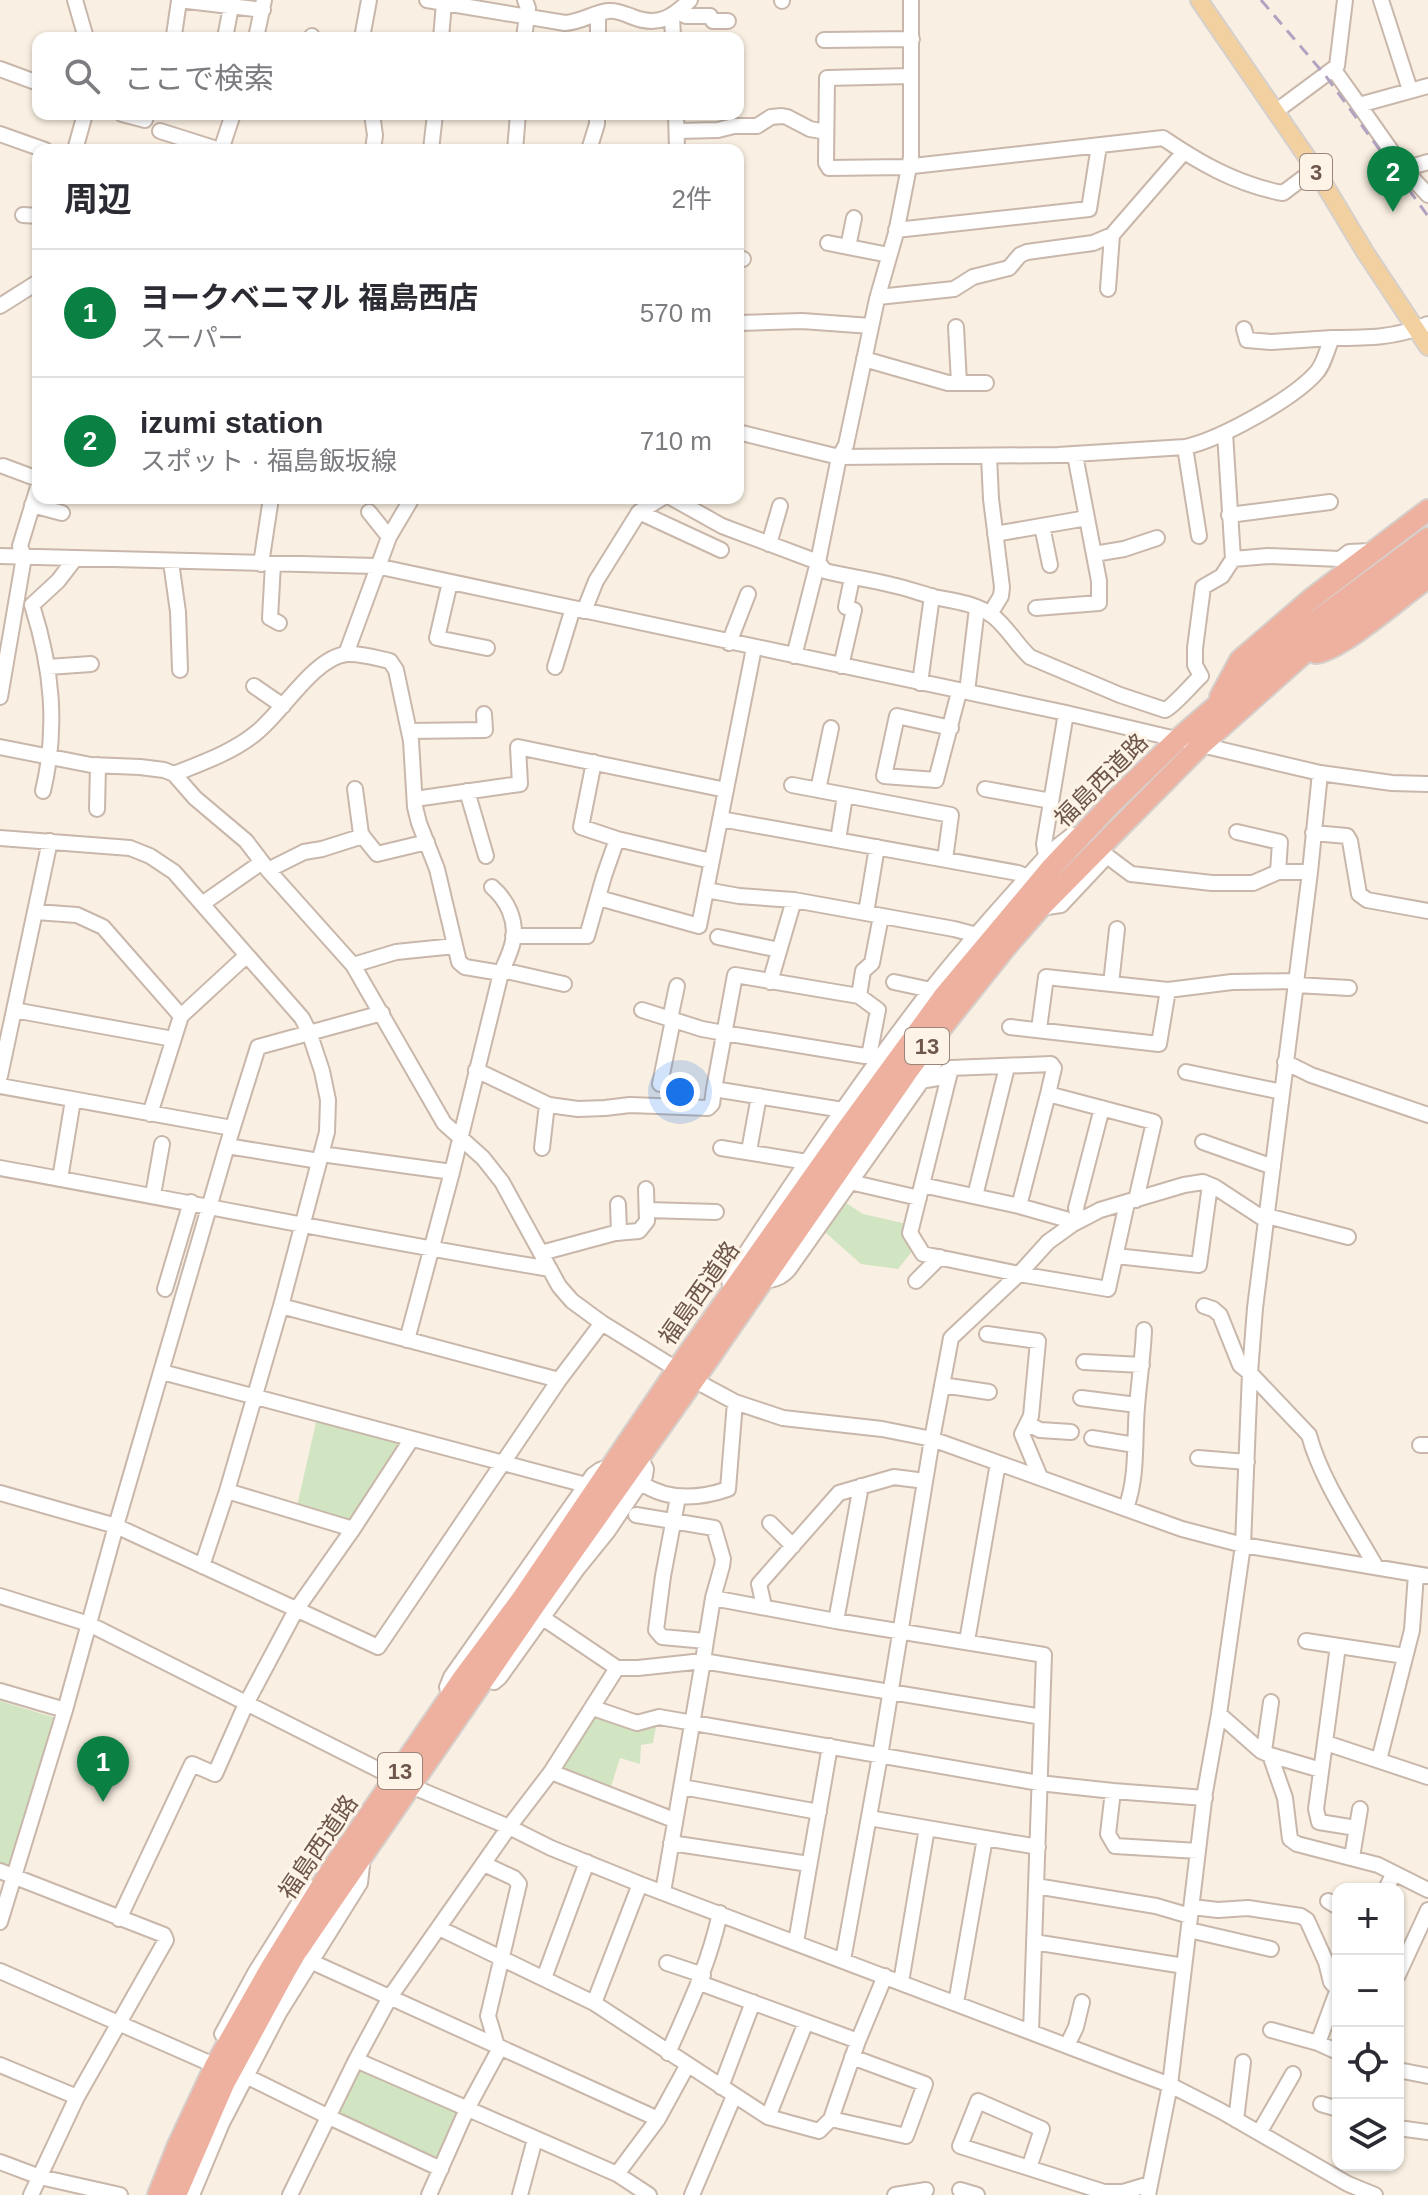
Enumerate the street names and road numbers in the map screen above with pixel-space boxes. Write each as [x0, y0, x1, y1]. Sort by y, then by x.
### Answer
road number: 3 [1300, 154, 1332, 190]
street label: 福島西道路 [1049, 728, 1153, 832]
road number: 13 [905, 1028, 949, 1064]
street label: 福島西道路 [654, 1236, 744, 1350]
road number: 13 [378, 1753, 422, 1789]
street label: 福島西道路 [273, 1790, 363, 1904]

